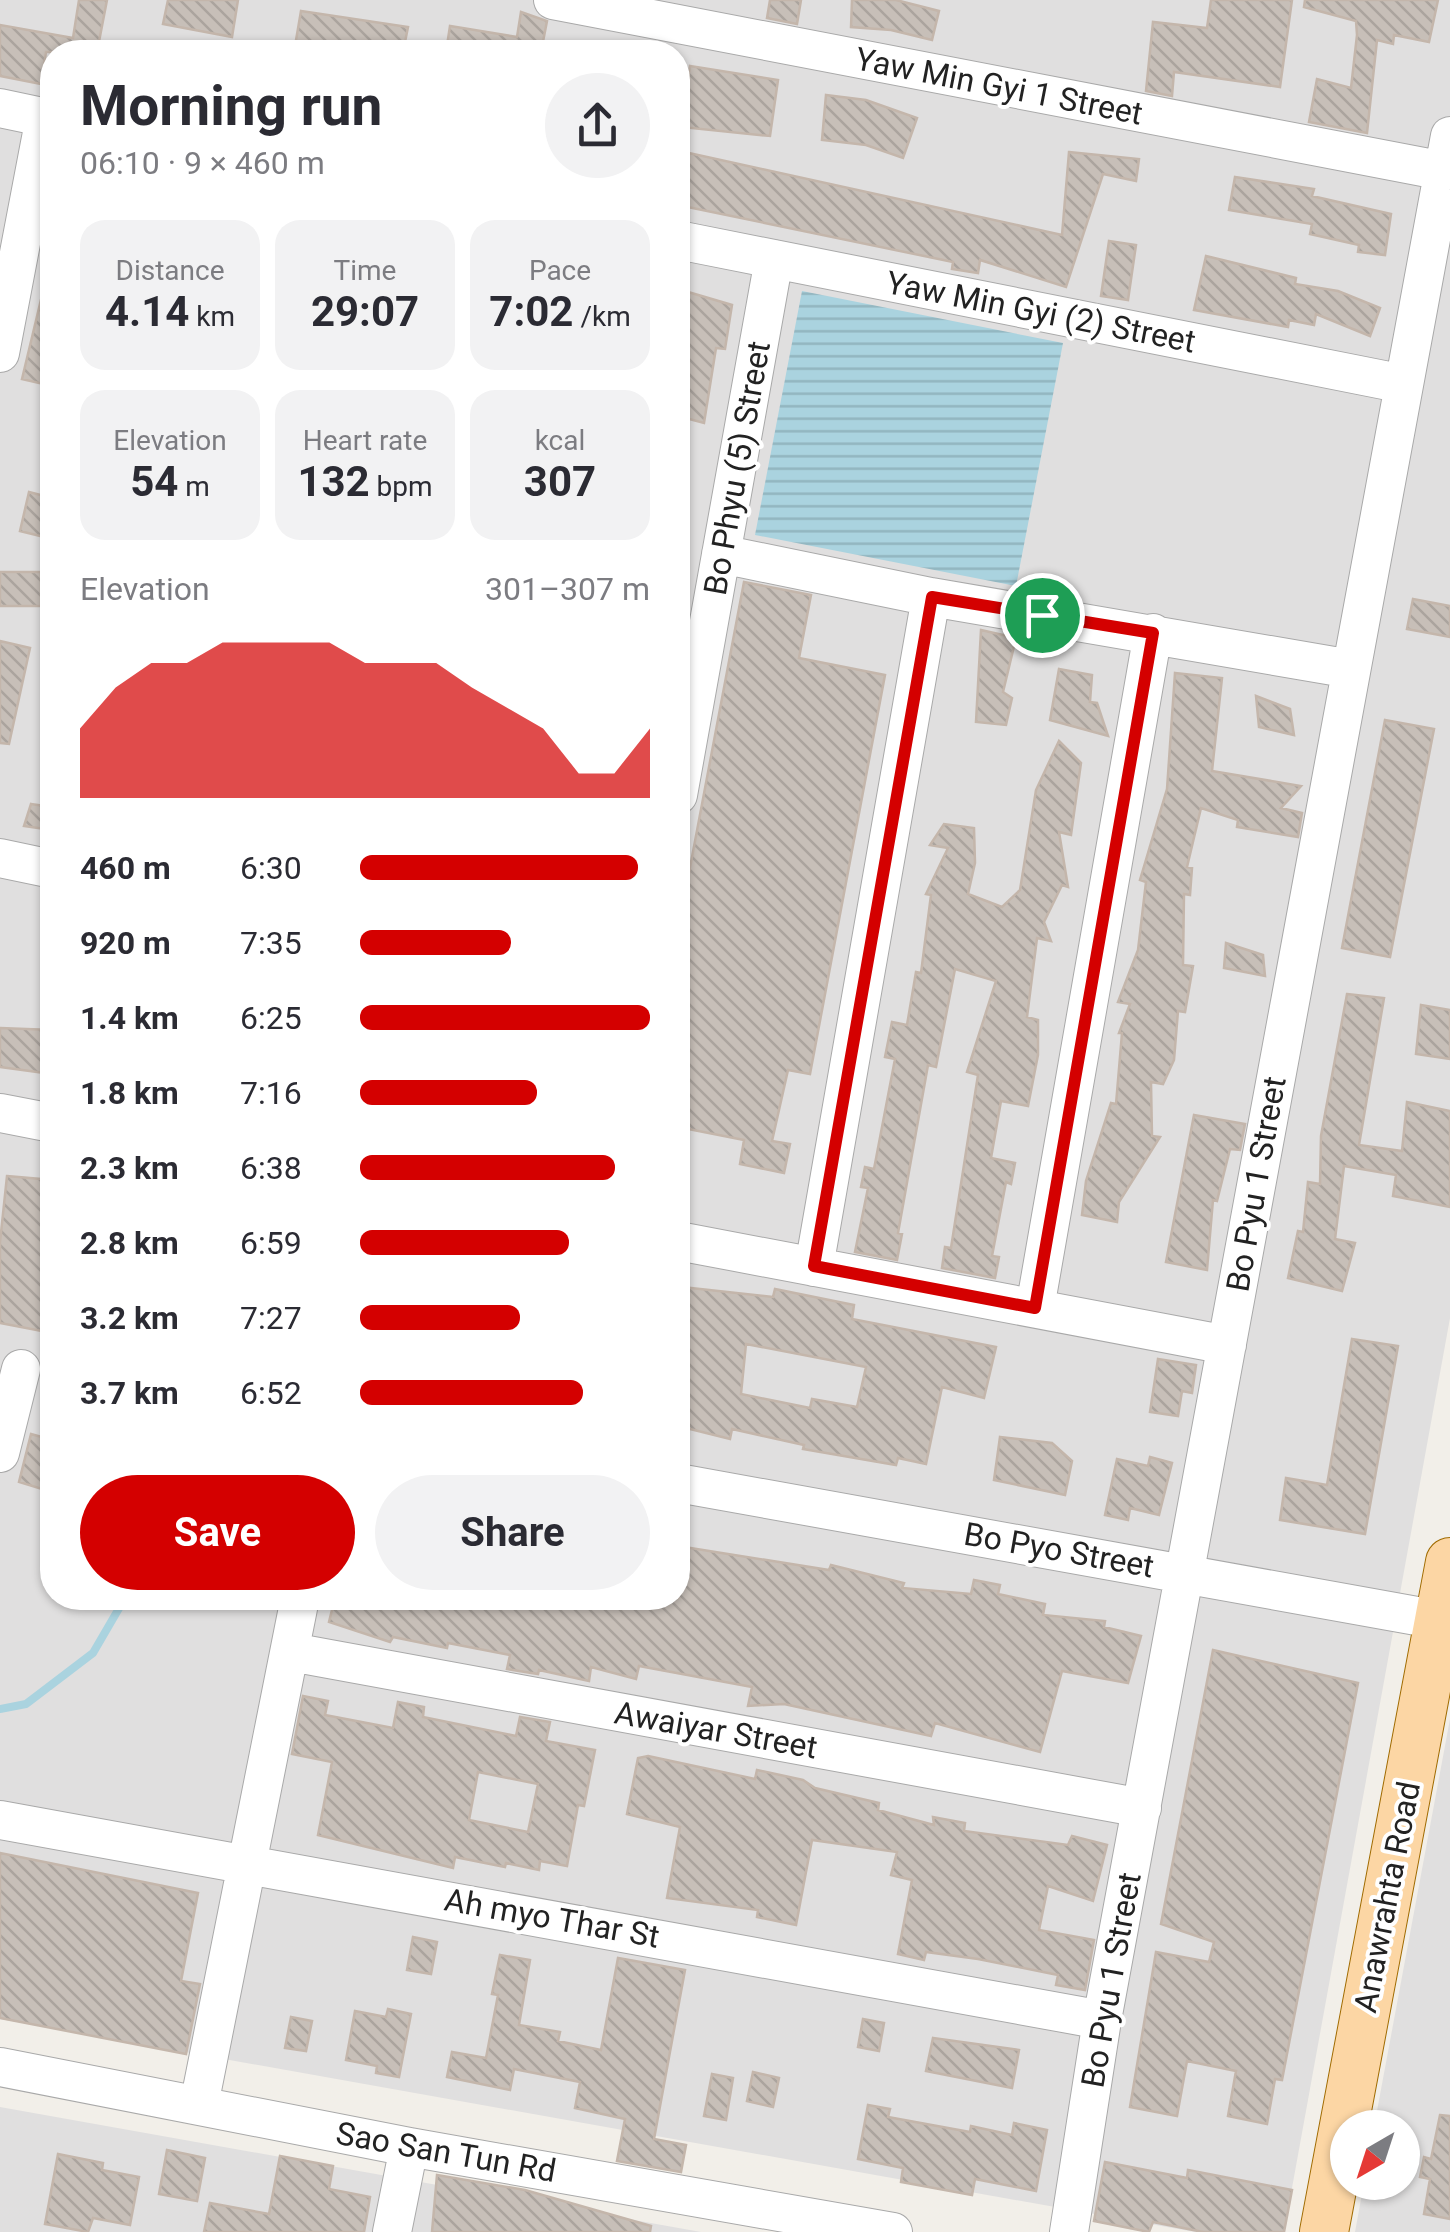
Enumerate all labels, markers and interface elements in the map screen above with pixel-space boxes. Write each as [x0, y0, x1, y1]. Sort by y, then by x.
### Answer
street label: Yaw Min Gyi 1 Street [852, 40, 1146, 132]
button: share [545, 73, 650, 178]
text: Morning run [80, 74, 382, 138]
text: 06:10 · 9 × 460 m [80, 144, 325, 182]
text: Distance [116, 254, 225, 287]
text: Time [334, 254, 396, 287]
text: Pace [529, 254, 591, 287]
street label: Yaw Min Gyi (2) Street [883, 263, 1199, 361]
text: 4.14 [105, 287, 189, 336]
text: 29:07 [311, 287, 419, 336]
text: 7:02 [489, 287, 573, 336]
text: km [189, 300, 235, 333]
text: /km [573, 300, 631, 333]
street label: Bo Phyu (5) Street [696, 338, 778, 598]
text: Elevation [113, 424, 227, 457]
text: Heart rate [303, 424, 427, 457]
text: kcal [535, 424, 585, 457]
text: 54 [130, 457, 178, 506]
text: 132 [297, 457, 370, 506]
text: 307 [524, 457, 596, 506]
text: m [178, 470, 210, 503]
text: bpm [370, 470, 433, 503]
text: Elevation [80, 570, 210, 608]
text: 301–307 m [485, 570, 650, 608]
pin [1000, 573, 1085, 658]
icon: arrive [1015, 588, 1070, 643]
text: 460 m [80, 849, 171, 887]
text: 6:30 [240, 849, 302, 887]
text: 920 m [80, 924, 171, 962]
text: 7:35 [240, 924, 302, 962]
text: 1.4 km [80, 999, 179, 1037]
text: 6:25 [240, 999, 302, 1037]
text: 1.8 km [80, 1074, 179, 1112]
text: 7:16 [240, 1074, 302, 1112]
street label: Bo Pyu 1 Street [1218, 1074, 1294, 1294]
text: 2.3 km [80, 1149, 179, 1187]
text: 6:38 [240, 1149, 302, 1187]
text: 2.8 km [80, 1224, 179, 1262]
text: 6:59 [240, 1224, 302, 1262]
text: 3.2 km [80, 1299, 179, 1337]
text: 7:27 [240, 1299, 302, 1337]
text: 3.7 km [80, 1374, 179, 1412]
text: 6:52 [240, 1374, 302, 1412]
button: Save [80, 1475, 355, 1590]
button: Share [375, 1475, 650, 1590]
street label: Bo Pyo Street [961, 1515, 1157, 1585]
street label: Awaiyar Street [612, 1693, 820, 1767]
street label: Anawrahta Road [1346, 1778, 1428, 2016]
street label: Bo Pyu 1 Street [1073, 1870, 1149, 2090]
street label: Ah myo Thar St [442, 1880, 662, 1956]
north arrow [1330, 2110, 1420, 2200]
map controls [1330, 2110, 1420, 2200]
street label: Sao San Tun Rd [333, 2114, 559, 2190]

